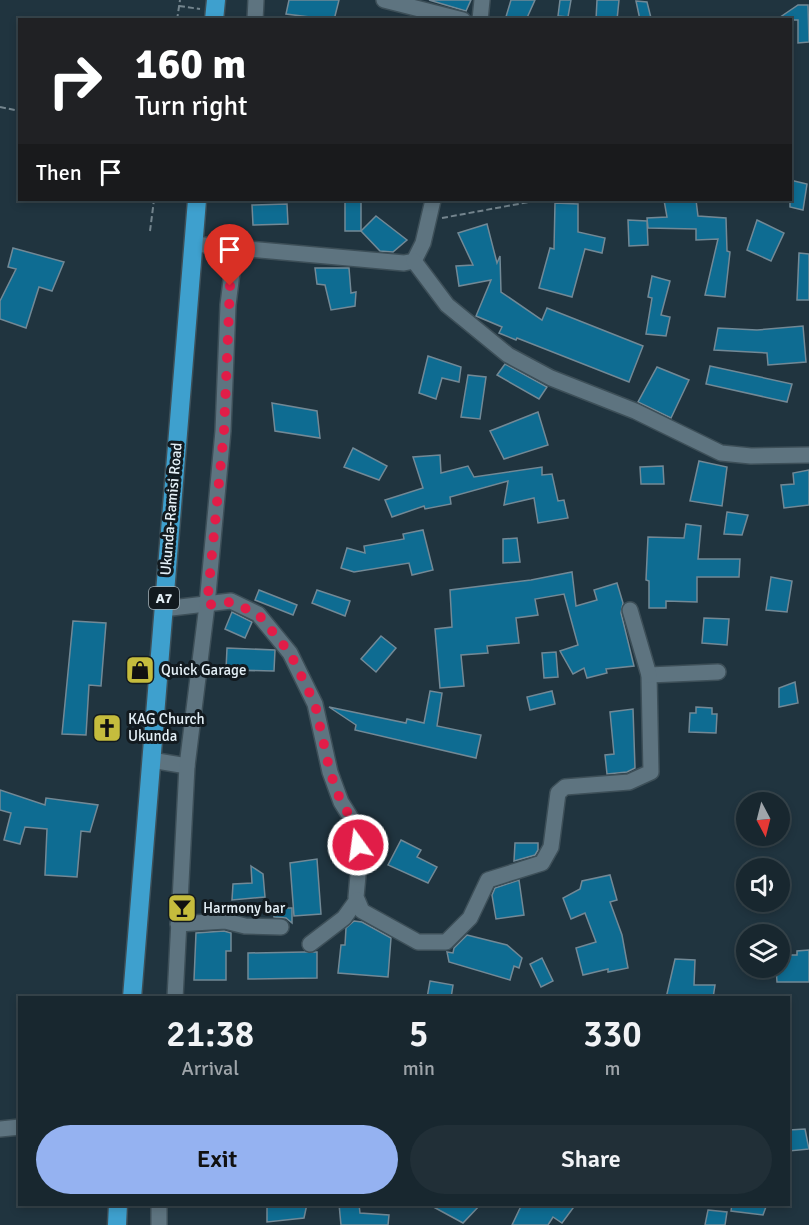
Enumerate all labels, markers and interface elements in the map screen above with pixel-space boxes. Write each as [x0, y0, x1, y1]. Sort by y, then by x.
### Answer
text: 160 m [135, 39, 246, 90]
icon: right [36, 42, 114, 120]
text: Turn right [135, 90, 248, 123]
icon: arrive [94, 156, 127, 189]
text: Then [36, 159, 82, 186]
pin [204, 224, 255, 286]
icon: arrive [213, 233, 246, 266]
street label: Ukunda-Ramisi Road [156, 442, 186, 576]
road number: A7 [149, 587, 179, 609]
shop icon: Quick Garage [124, 654, 156, 686]
place label: Quick Garage [161, 661, 247, 679]
place label: KAG Church Ukunda [128, 710, 205, 745]
church icon: KAG Church Ukunda [91, 712, 123, 744]
north arrow [736, 792, 790, 846]
map controls [736, 792, 790, 978]
position arrow [326, 813, 390, 877]
button: sound [736, 858, 790, 912]
bar icon: Harmony bar [166, 892, 198, 924]
place label: Harmony bar [203, 899, 286, 917]
button: layers [736, 924, 790, 978]
text: 21:38 [166, 1012, 254, 1057]
text: 5 [409, 1012, 429, 1057]
text: 330 [583, 1012, 642, 1057]
text: Arrival [182, 1056, 239, 1081]
text: min [403, 1056, 435, 1081]
text: m [604, 1056, 620, 1081]
button: Exit [36, 1125, 398, 1194]
button: Share [410, 1125, 772, 1194]

